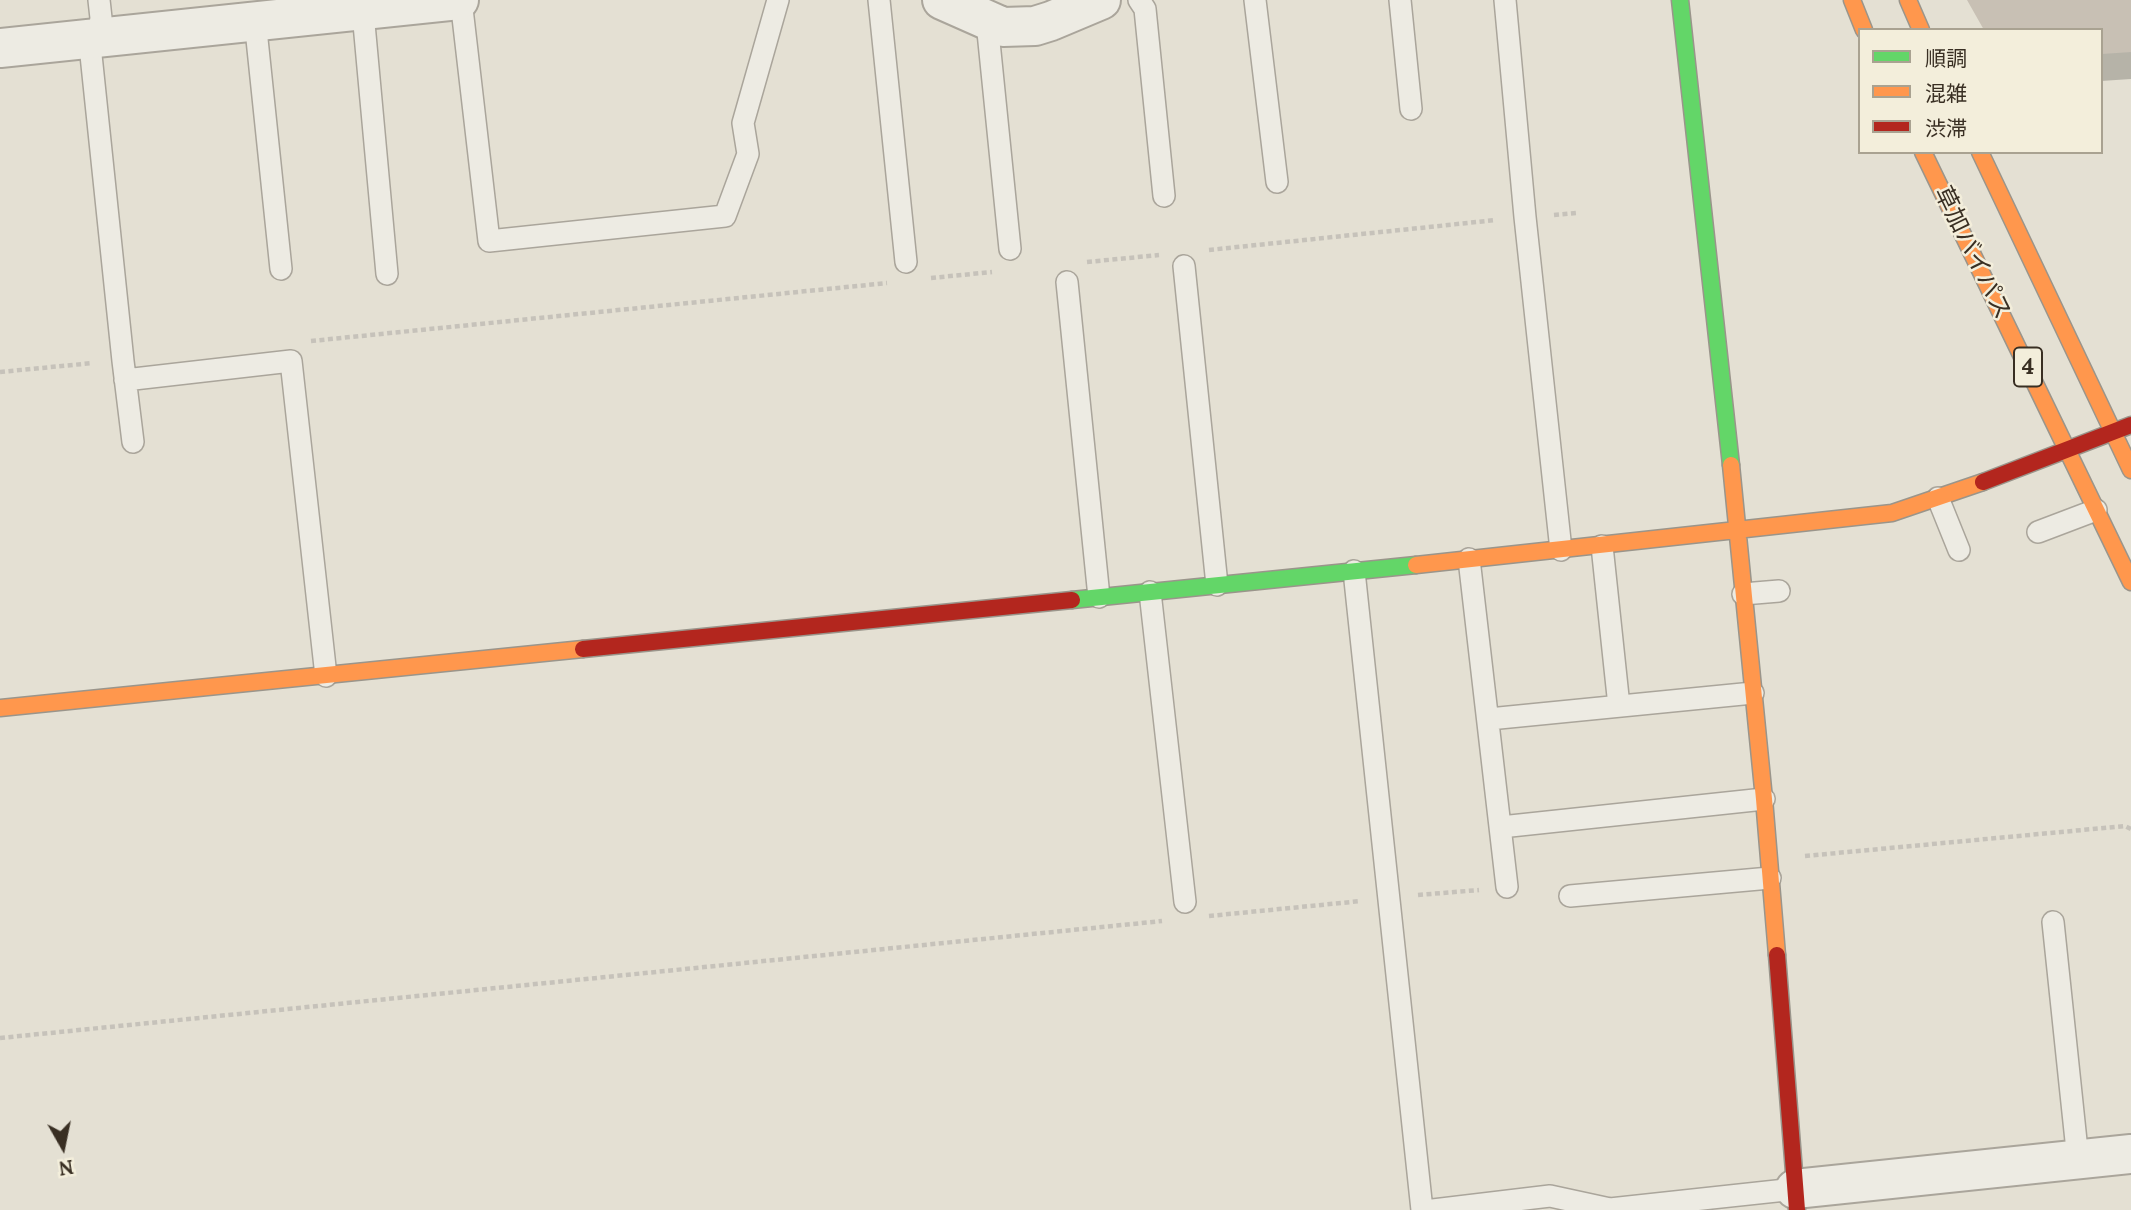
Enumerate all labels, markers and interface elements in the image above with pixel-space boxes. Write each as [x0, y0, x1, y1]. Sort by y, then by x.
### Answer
legend [1858, 28, 2103, 154]
text: 順調 [1925, 45, 1967, 72]
text: 混雑 [1925, 80, 1967, 107]
text: 渋滞 [1925, 115, 1967, 142]
street label: 草加バイパス [1927, 182, 2017, 324]
road number: 4 [2014, 348, 2042, 386]
north arrow [28, 1112, 98, 1182]
text: N [57, 1155, 75, 1181]

